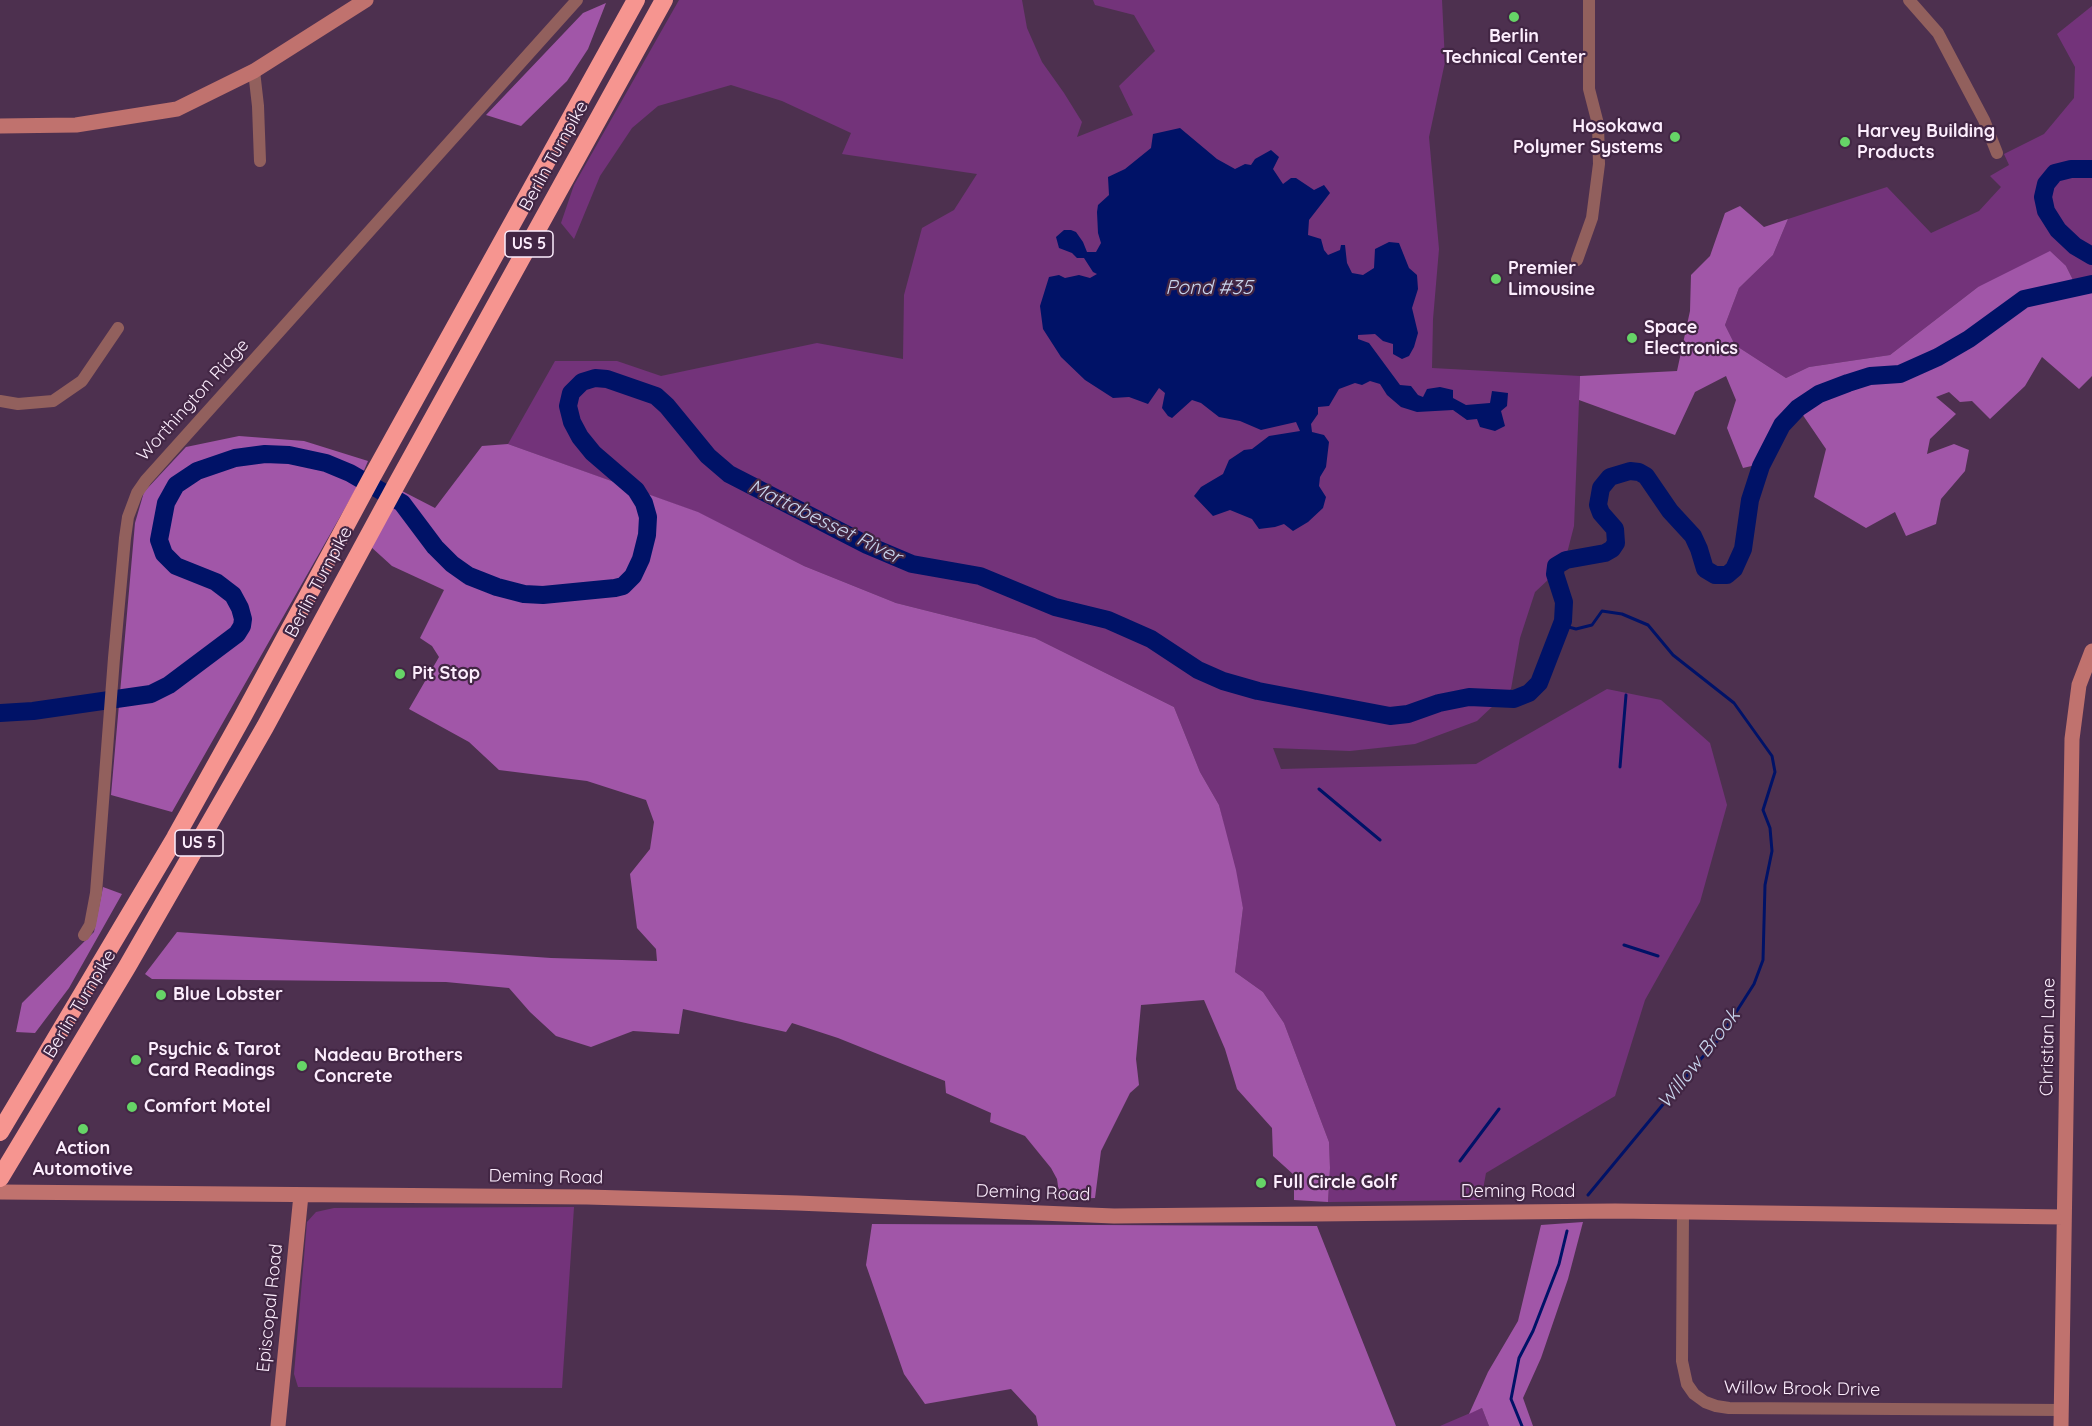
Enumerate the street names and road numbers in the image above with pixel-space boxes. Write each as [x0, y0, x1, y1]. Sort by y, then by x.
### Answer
street label: Berlin Turnpike [515, 97, 593, 215]
road number: US 5 [505, 231, 553, 257]
street label: Worthington Ridge [133, 335, 253, 465]
street label: Berlin Turnpike [281, 523, 357, 641]
road number: US 5 [175, 830, 223, 856]
street label: Berlin Turnpike [39, 946, 121, 1062]
street label: Christian Lane [2036, 978, 2060, 1096]
street label: Deming Road [488, 1165, 604, 1189]
street label: Deming Road [975, 1180, 1091, 1206]
street label: Deming Road [1461, 1181, 1575, 1203]
street label: Episcopal Road [253, 1243, 287, 1373]
street label: Willow Brook Drive [1724, 1377, 1880, 1401]

